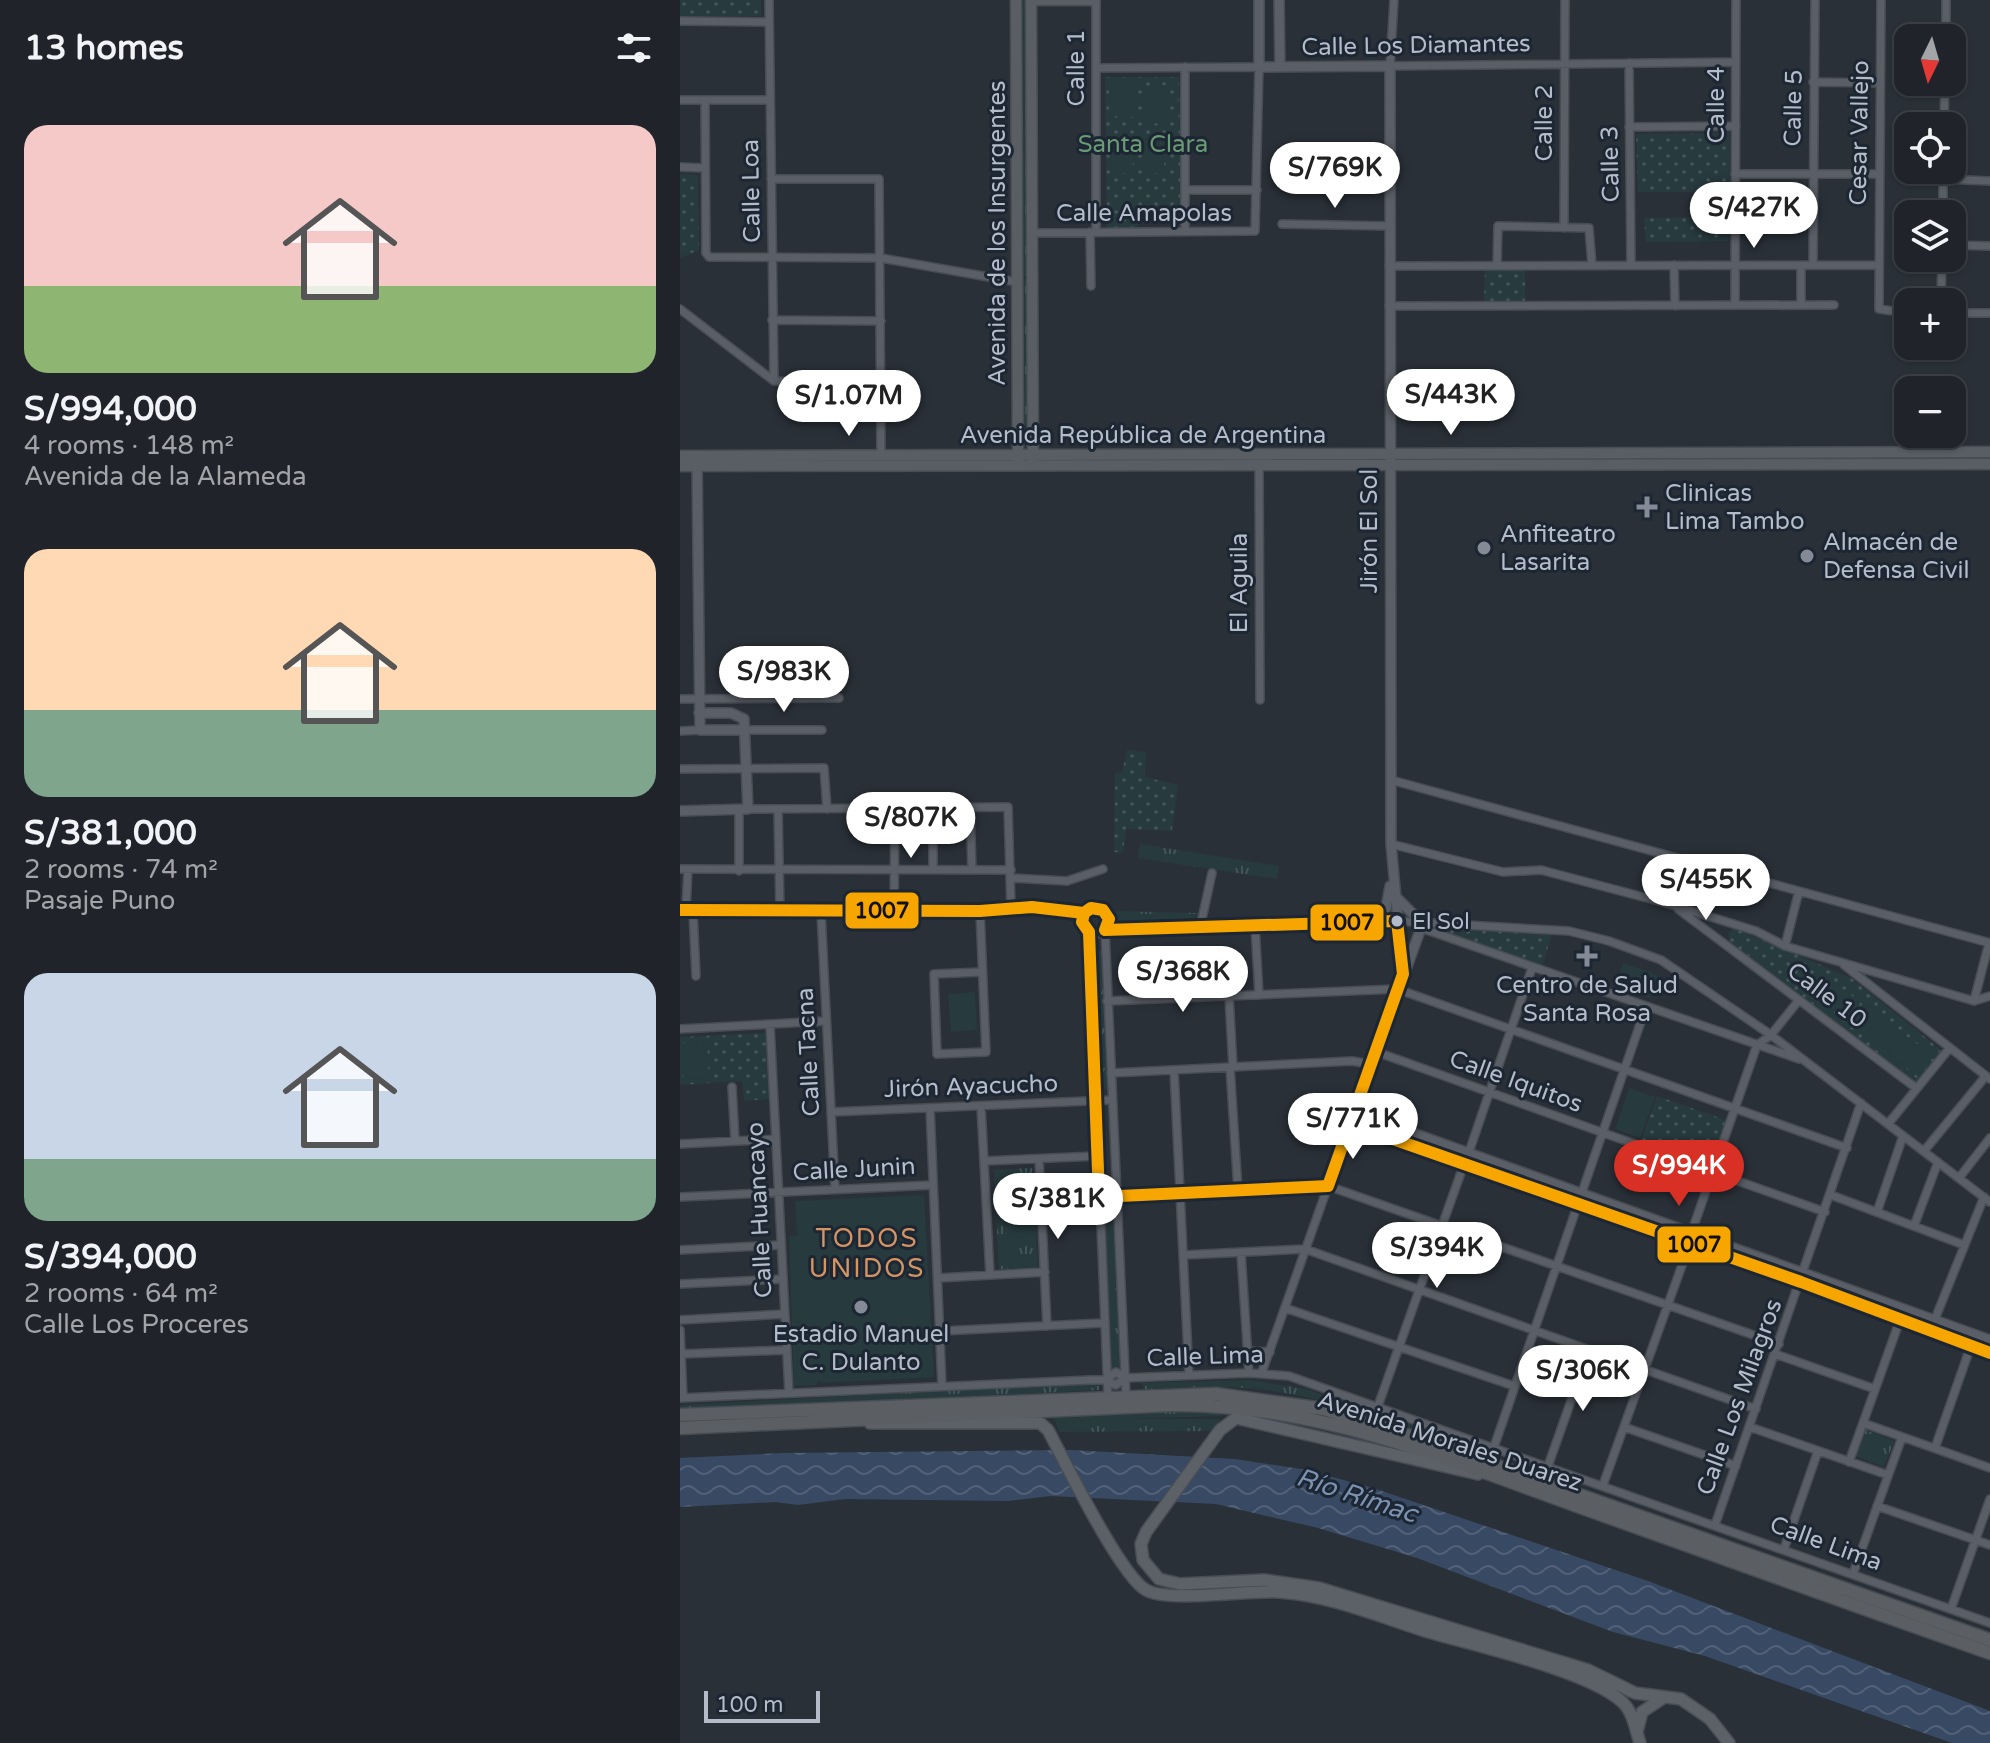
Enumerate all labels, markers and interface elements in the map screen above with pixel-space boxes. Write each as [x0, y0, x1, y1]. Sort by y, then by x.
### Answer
north arrow [1894, 24, 1966, 96]
map controls [1894, 24, 1966, 448]
icon: filters [612, 26, 656, 70]
text: 13 homes [24, 28, 184, 69]
street label: Calle 1 [1062, 29, 1091, 107]
street label: Calle Los Diamantes [1301, 29, 1531, 62]
street label: Cesar Vallejo [1844, 60, 1875, 206]
street label: Calle 4 [1702, 66, 1731, 144]
street label: Calle 5 [1778, 69, 1809, 147]
street label: Avenida de los Insurgentes [983, 80, 1012, 386]
street label: Calle 2 [1530, 84, 1559, 162]
button: locate [1894, 112, 1966, 184]
street label: Calle 3 [1595, 125, 1626, 203]
park label: Santa Clara [1078, 130, 1208, 159]
street label: Calle Loa [736, 139, 767, 243]
pin: S/769K [1270, 142, 1400, 210]
text: S/769K [1288, 152, 1382, 183]
icon: home [268, 177, 412, 321]
pin: S/427K [1689, 182, 1819, 250]
text: S/427K [1708, 192, 1800, 223]
street label: Calle Amapolas [1056, 199, 1232, 228]
button: layers [1894, 200, 1966, 272]
button: + [1894, 288, 1966, 360]
pin: S/443K [1386, 369, 1516, 437]
pin: S/1.07M [775, 370, 923, 438]
button: − [1894, 376, 1966, 448]
text: S/443K [1405, 379, 1497, 410]
text: S/1.07M [795, 380, 903, 411]
text: S/994,000 [24, 389, 197, 430]
street label: Avenida República de Argentina [960, 421, 1326, 450]
text: 4 rooms · 148 m² [24, 430, 234, 461]
text: Avenida de la Alameda [24, 461, 307, 492]
street label: Jirón El Sol [1355, 469, 1384, 593]
place label: Clinicas Lima Tambo [1665, 479, 1805, 536]
marker: Clinicas Lima Tambo [1636, 496, 1658, 518]
place label: Anfiteatro Lasarita [1500, 520, 1616, 577]
place label: Almacén de Defensa Civil [1823, 528, 1969, 585]
street label: El Aguila [1225, 533, 1254, 633]
marker: Anfiteatro Lasarita [1475, 539, 1493, 557]
marker: Almacén de Defensa Civil [1798, 547, 1816, 565]
icon: home [268, 601, 412, 745]
pin: S/983K [719, 646, 849, 714]
text: S/983K [737, 656, 831, 687]
pin: S/807K [846, 792, 976, 860]
text: S/807K [864, 802, 958, 833]
text: S/381,000 [24, 813, 197, 854]
text: 2 rooms · 74 m² [24, 854, 218, 885]
pin: S/455K [1641, 854, 1771, 922]
text: S/455K [1660, 864, 1752, 895]
text: Pasaje Puno [24, 885, 175, 916]
line badge: 1007 [844, 891, 920, 930]
text: 1007 [854, 898, 910, 924]
line badge: 1007 [1309, 903, 1385, 942]
place label: El Sol [1412, 909, 1470, 935]
text: 1007 [1319, 910, 1375, 936]
marker: El Sol [1389, 913, 1405, 929]
marker: Centro de Salud Santa Rosa [1576, 945, 1598, 967]
pin: S/368K [1118, 946, 1248, 1014]
text: S/368K [1136, 956, 1230, 987]
street label: Calle 10 [1781, 956, 1872, 1035]
place label: Centro de Salud Santa Rosa [1496, 971, 1678, 1028]
street label: Calle Tacna [791, 987, 826, 1117]
icon: home [268, 1025, 412, 1169]
street label: Calle Iquitos [1445, 1044, 1586, 1119]
street label: Jirón Ayacucho [884, 1069, 1059, 1104]
pin: S/771K [1288, 1093, 1418, 1161]
text: S/771K [1306, 1103, 1400, 1134]
street label: Calle Huancayo [740, 1121, 779, 1299]
pin: S/994K [1614, 1140, 1744, 1208]
text: S/994K [1632, 1150, 1726, 1181]
street label: Calle Junin [792, 1152, 916, 1187]
pin: S/381K [993, 1173, 1123, 1241]
text: S/381K [1011, 1183, 1105, 1214]
pin: S/394K [1372, 1222, 1502, 1290]
district label: TODOS UNIDOS [809, 1223, 925, 1284]
line badge: 1007 [1656, 1225, 1732, 1264]
text: S/394K [1390, 1232, 1484, 1263]
text: 1007 [1666, 1232, 1722, 1258]
text: S/394,000 [24, 1237, 197, 1278]
text: 2 rooms · 64 m² [24, 1278, 218, 1309]
street label: Calle Los Milagros [1691, 1295, 1788, 1499]
marker: Estadio Manuel C. Dulanto [852, 1298, 870, 1316]
text: Calle Los Proceres [24, 1309, 249, 1340]
place label: Estadio Manuel C. Dulanto [773, 1320, 949, 1377]
street label: Calle Lima [1146, 1340, 1264, 1373]
pin: S/306K [1518, 1345, 1648, 1413]
text: S/306K [1536, 1355, 1630, 1386]
street label: Avenida Morales Duarez [1314, 1385, 1586, 1498]
water label: Río Rímac [1293, 1461, 1423, 1530]
street label: Calle Lima [1766, 1510, 1886, 1577]
scale bar [704, 1687, 820, 1723]
text: 100 m [716, 1692, 783, 1718]

